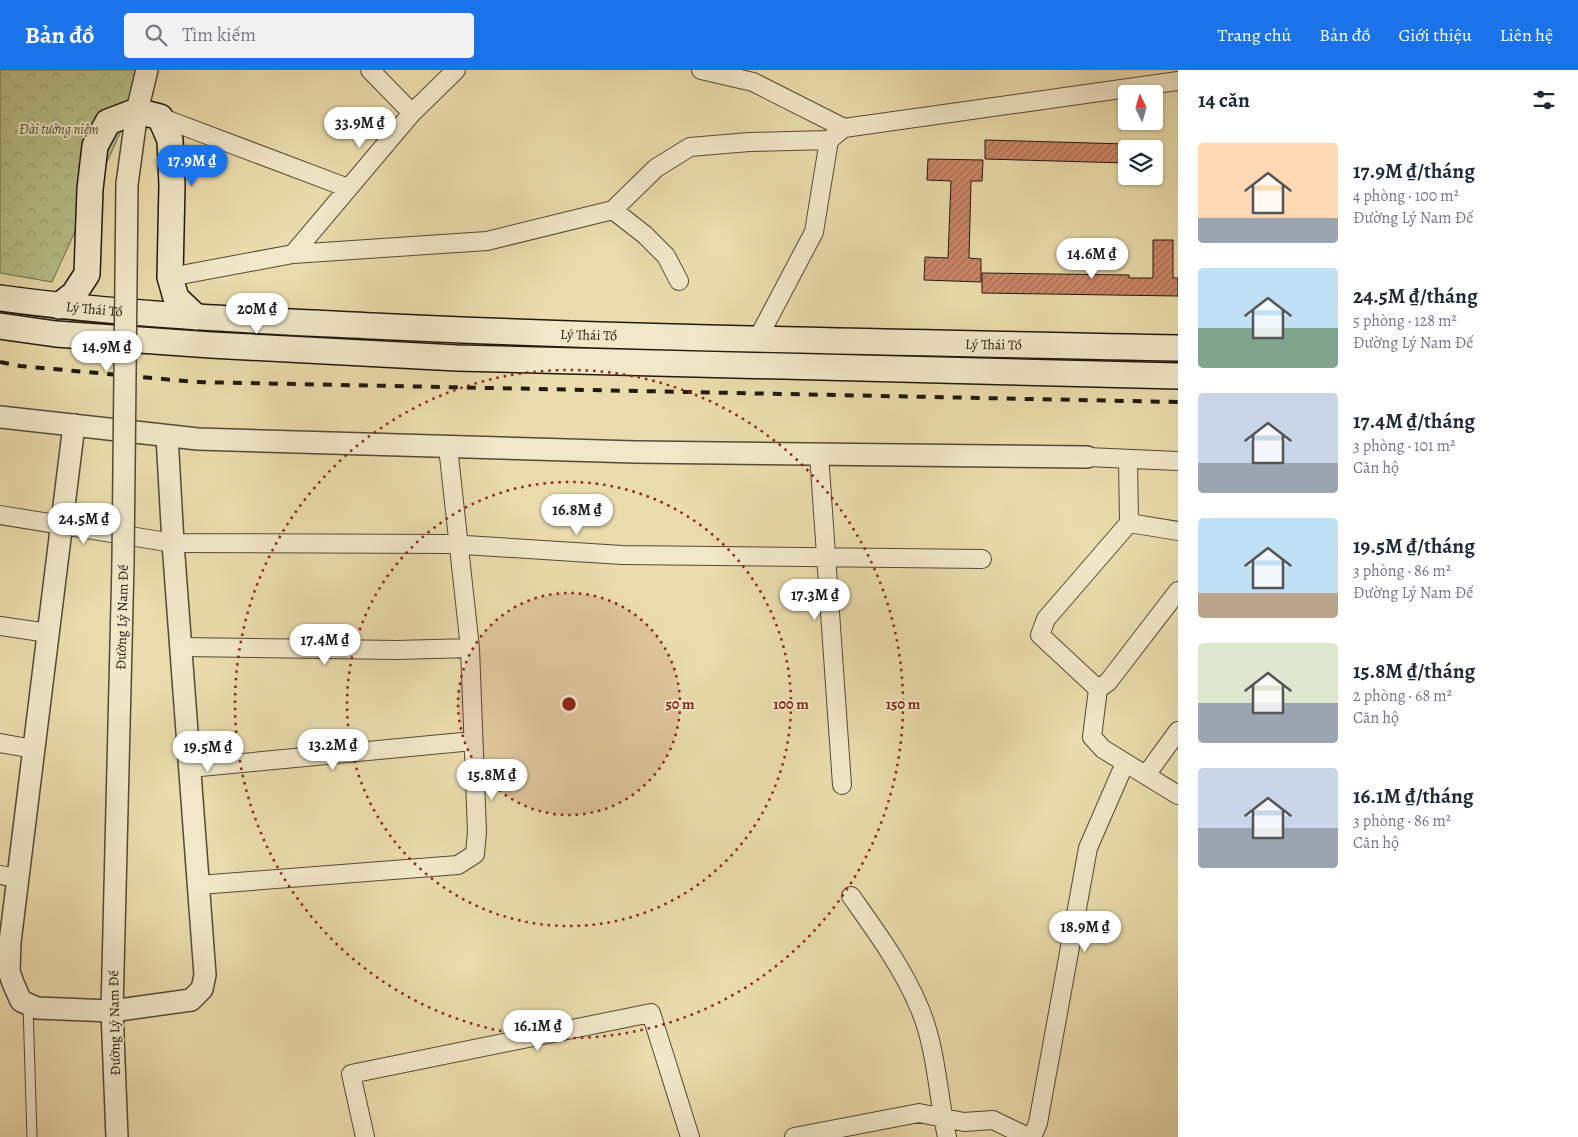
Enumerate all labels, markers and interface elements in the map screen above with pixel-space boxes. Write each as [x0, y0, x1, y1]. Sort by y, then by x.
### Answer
search box [124, 13, 474, 58]
text: Bản đồ [25, 19, 94, 51]
icon: search [142, 21, 170, 49]
text: Tìm kiếm [182, 22, 256, 48]
text: Trang chủ [1217, 23, 1291, 47]
text: Bản đồ [1319, 23, 1371, 47]
text: Giới thiệu [1399, 23, 1472, 47]
text: Liên hệ [1500, 23, 1553, 47]
north arrow [1118, 85, 1162, 130]
map controls [1118, 85, 1163, 185]
text: 14 căn [1198, 86, 1250, 114]
icon: filters [1530, 86, 1558, 114]
pin: 33.9M ₫ [314, 106, 406, 149]
text: 33.9M ₫ [335, 112, 385, 134]
park label: Đài tưởng niệm [19, 120, 99, 139]
button: layers [1118, 140, 1163, 185]
pin: 17.9M ₫ [146, 144, 238, 187]
text: 17.9M ₫ [168, 150, 216, 172]
text: 17.9M ₫/tháng [1353, 157, 1475, 185]
icon: home [1238, 163, 1298, 223]
text: 4 phòng · 100 m² [1353, 185, 1459, 207]
text: Đường Lý Nam Đế [1353, 207, 1473, 229]
pin: 14.6M ₫ [1046, 238, 1138, 280]
text: 14.6M ₫ [1067, 243, 1117, 265]
text: 24.5M ₫/tháng [1353, 282, 1478, 310]
icon: home [1238, 288, 1298, 348]
pin: 20M ₫ [222, 292, 292, 335]
street label: Lý Thái Tổ [65, 297, 123, 321]
text: 20M ₫ [237, 298, 277, 320]
text: 5 phòng · 128 m² [1353, 310, 1457, 332]
street label: Lý Thái Tổ [560, 325, 617, 345]
pin: 14.9M ₫ [61, 330, 153, 373]
text: Đường Lý Nam Đế [1353, 332, 1473, 354]
street label: Lý Thái Tổ [965, 335, 1022, 355]
text: 14.9M ₫ [82, 336, 132, 358]
text: 17.4M ₫/tháng [1353, 407, 1475, 435]
icon: home [1238, 413, 1298, 473]
text: 3 phòng · 101 m² [1353, 435, 1455, 457]
text: Căn hộ [1353, 457, 1399, 479]
pin: 16.8M ₫ [531, 494, 623, 536]
text: 16.8M ₫ [552, 499, 602, 521]
pin: 24.5M ₫ [38, 502, 130, 545]
text: 24.5M ₫ [59, 508, 109, 530]
text: 19.5M ₫/tháng [1353, 532, 1475, 560]
icon: home [1238, 538, 1298, 598]
text: 3 phòng · 86 m² [1353, 560, 1451, 582]
street label: Đường Lý Nam Đế [111, 564, 133, 670]
pin: 17.3M ₫ [769, 578, 861, 621]
text: Đường Lý Nam Đế [1353, 582, 1473, 604]
text: 17.3M ₫ [791, 584, 839, 606]
pin: 17.4M ₫ [279, 624, 371, 666]
text: 17.4M ₫ [301, 629, 349, 651]
text: 15.8M ₫/tháng [1353, 657, 1475, 685]
icon: home [1238, 663, 1298, 723]
text: 2 phòng · 68 m² [1353, 685, 1452, 707]
text: 50 m [665, 694, 695, 714]
text: 100 m [773, 694, 809, 714]
text: 150 m [886, 694, 921, 714]
centre of rings [560, 695, 578, 713]
text: Căn hộ [1353, 707, 1399, 729]
pin: 13.2M ₫ [287, 728, 379, 771]
pin: 19.5M ₫ [162, 730, 254, 773]
text: 13.2M ₫ [308, 734, 358, 756]
text: 19.5M ₫ [184, 736, 232, 758]
pin: 15.8M ₫ [446, 758, 538, 801]
text: 15.8M ₫ [467, 764, 517, 786]
text: 16.1M ₫/tháng [1353, 782, 1474, 810]
icon: home [1238, 788, 1298, 848]
text: 3 phòng · 86 m² [1353, 810, 1451, 832]
text: Căn hộ [1353, 832, 1399, 854]
pin: 18.9M ₫ [1039, 910, 1131, 953]
text: 18.9M ₫ [1060, 916, 1110, 938]
street label: Đường Lý Nam Đế [104, 970, 125, 1076]
pin: 16.1M ₫ [492, 1010, 584, 1052]
text: 16.1M ₫ [514, 1015, 562, 1037]

